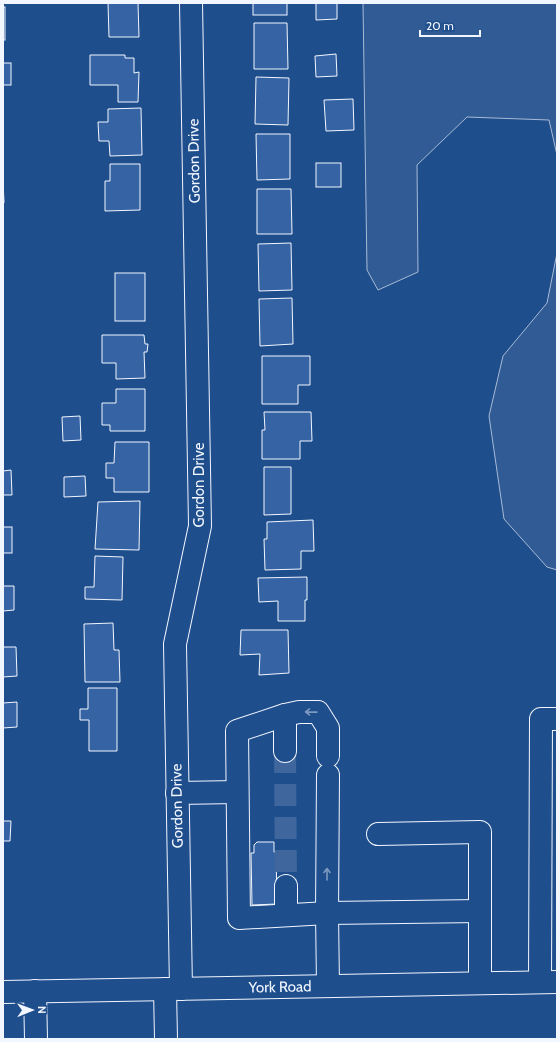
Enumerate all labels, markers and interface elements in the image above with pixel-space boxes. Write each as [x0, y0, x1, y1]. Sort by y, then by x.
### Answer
scale bar [420, 12, 480, 38]
text: 20 m [426, 18, 454, 33]
street label: Gordon Drive [184, 118, 204, 204]
street label: Gordon Drive [190, 442, 208, 527]
one-way arrow [305, 708, 318, 716]
street label: Gordon Drive [167, 763, 187, 849]
one-way arrow [324, 868, 331, 881]
street label: York Road [247, 977, 312, 997]
north arrow [12, 990, 52, 1030]
text: N [35, 1006, 49, 1014]

